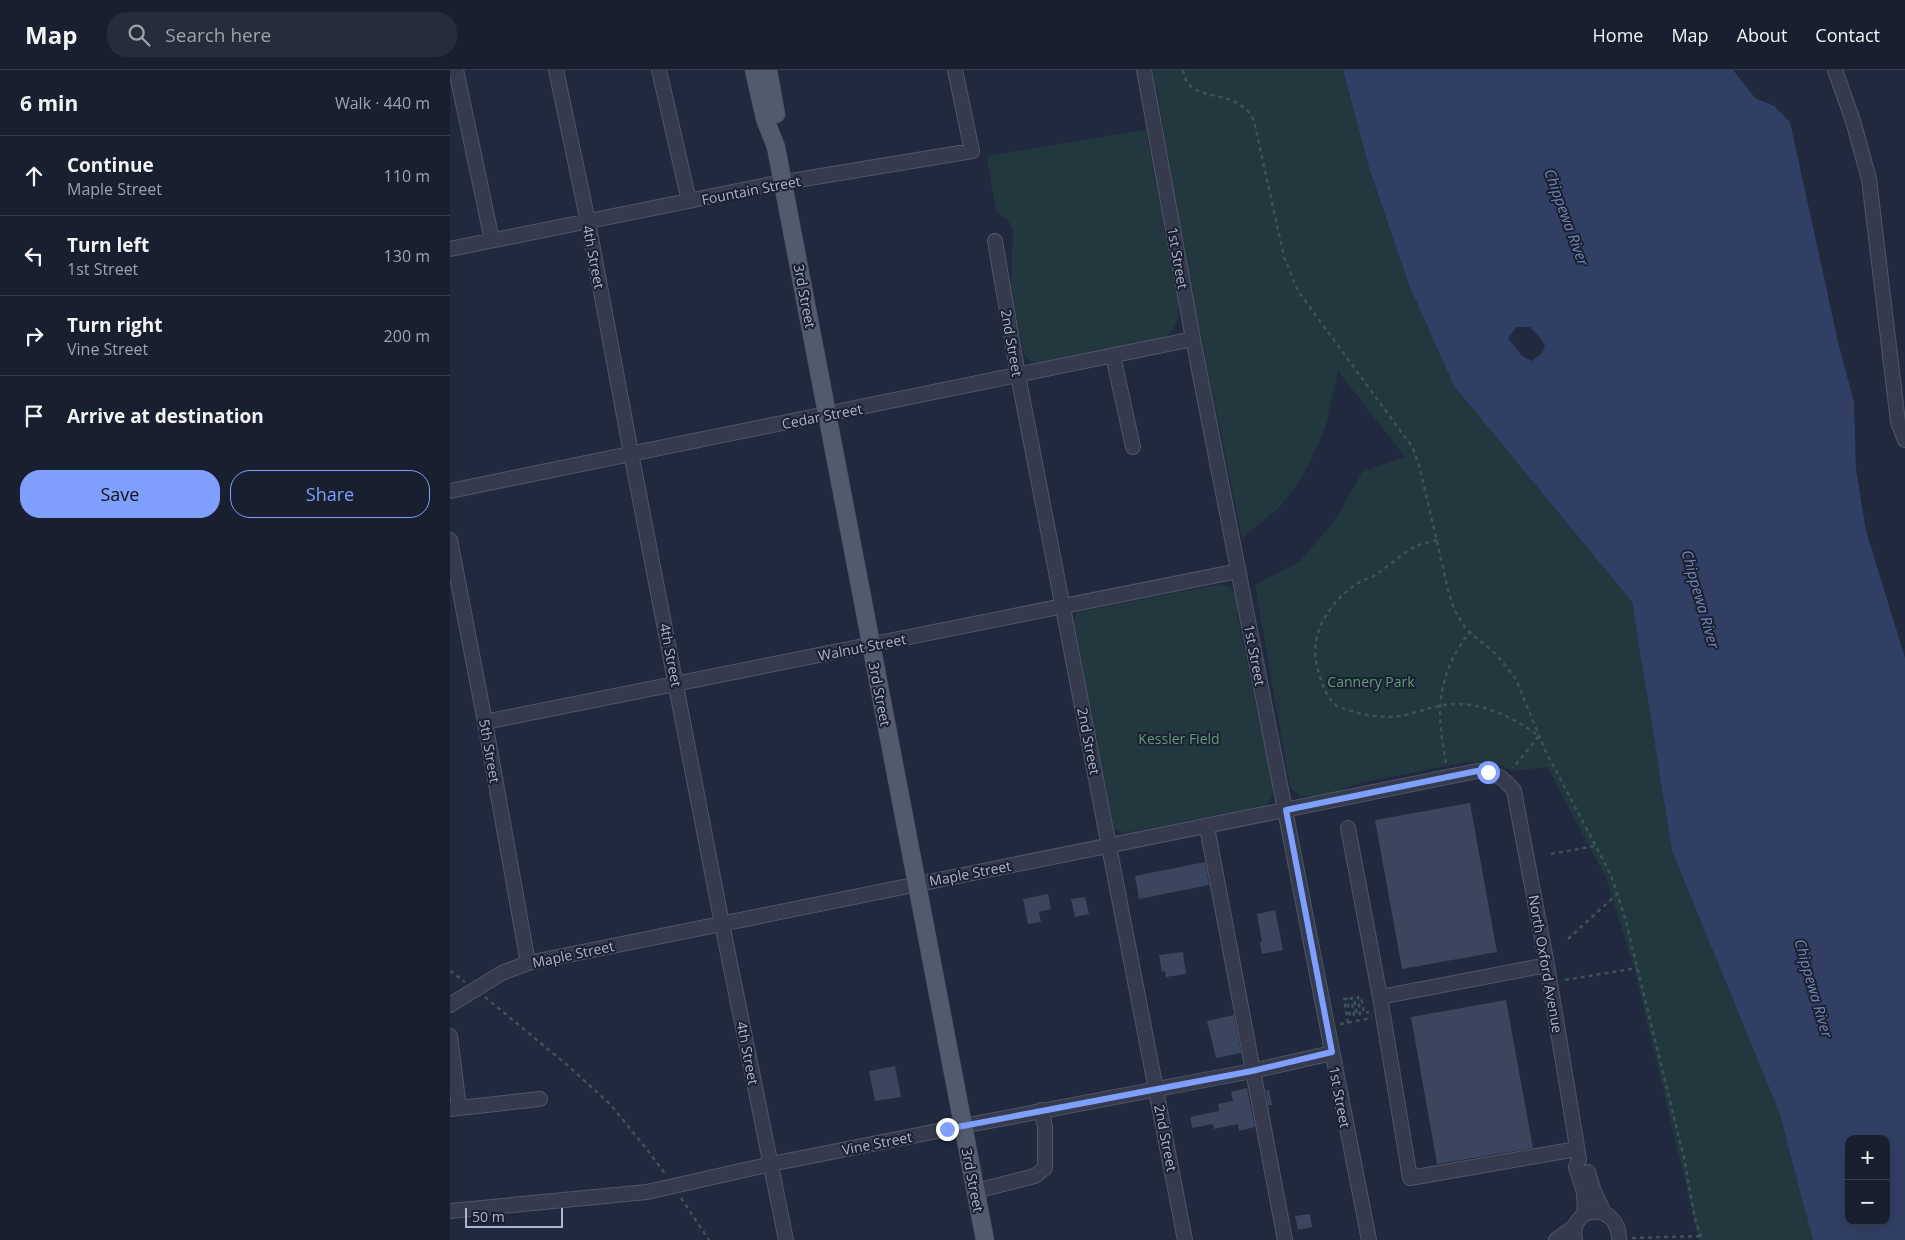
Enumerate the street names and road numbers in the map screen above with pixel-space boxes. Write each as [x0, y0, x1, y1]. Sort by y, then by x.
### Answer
street label: Fountain Street [700, 171, 802, 209]
street label: 4th Street [579, 224, 609, 290]
street label: 1st Street [1163, 226, 1193, 290]
street label: 3rd Street [789, 262, 821, 330]
street label: 2nd Street [997, 308, 1027, 378]
street label: Cedar Street [780, 399, 864, 433]
street label: 4th Street [656, 622, 686, 688]
street label: 1st Street [1240, 623, 1270, 687]
street label: Walnut Street [816, 629, 908, 665]
street label: 3rd Street [864, 660, 896, 728]
street label: 2nd Street [1073, 706, 1105, 776]
street label: 5th Street [475, 718, 505, 784]
street label: Maple Street [927, 856, 1013, 890]
street label: North Oxford Avenue [1524, 893, 1568, 1035]
street label: Maple Street [530, 936, 616, 972]
street label: 4th Street [733, 1020, 763, 1086]
street label: 1st Street [1325, 1065, 1355, 1129]
street label: 2nd Street [1150, 1103, 1182, 1173]
street label: Vine Street [840, 1127, 914, 1159]
street label: 3rd Street [957, 1146, 989, 1214]

